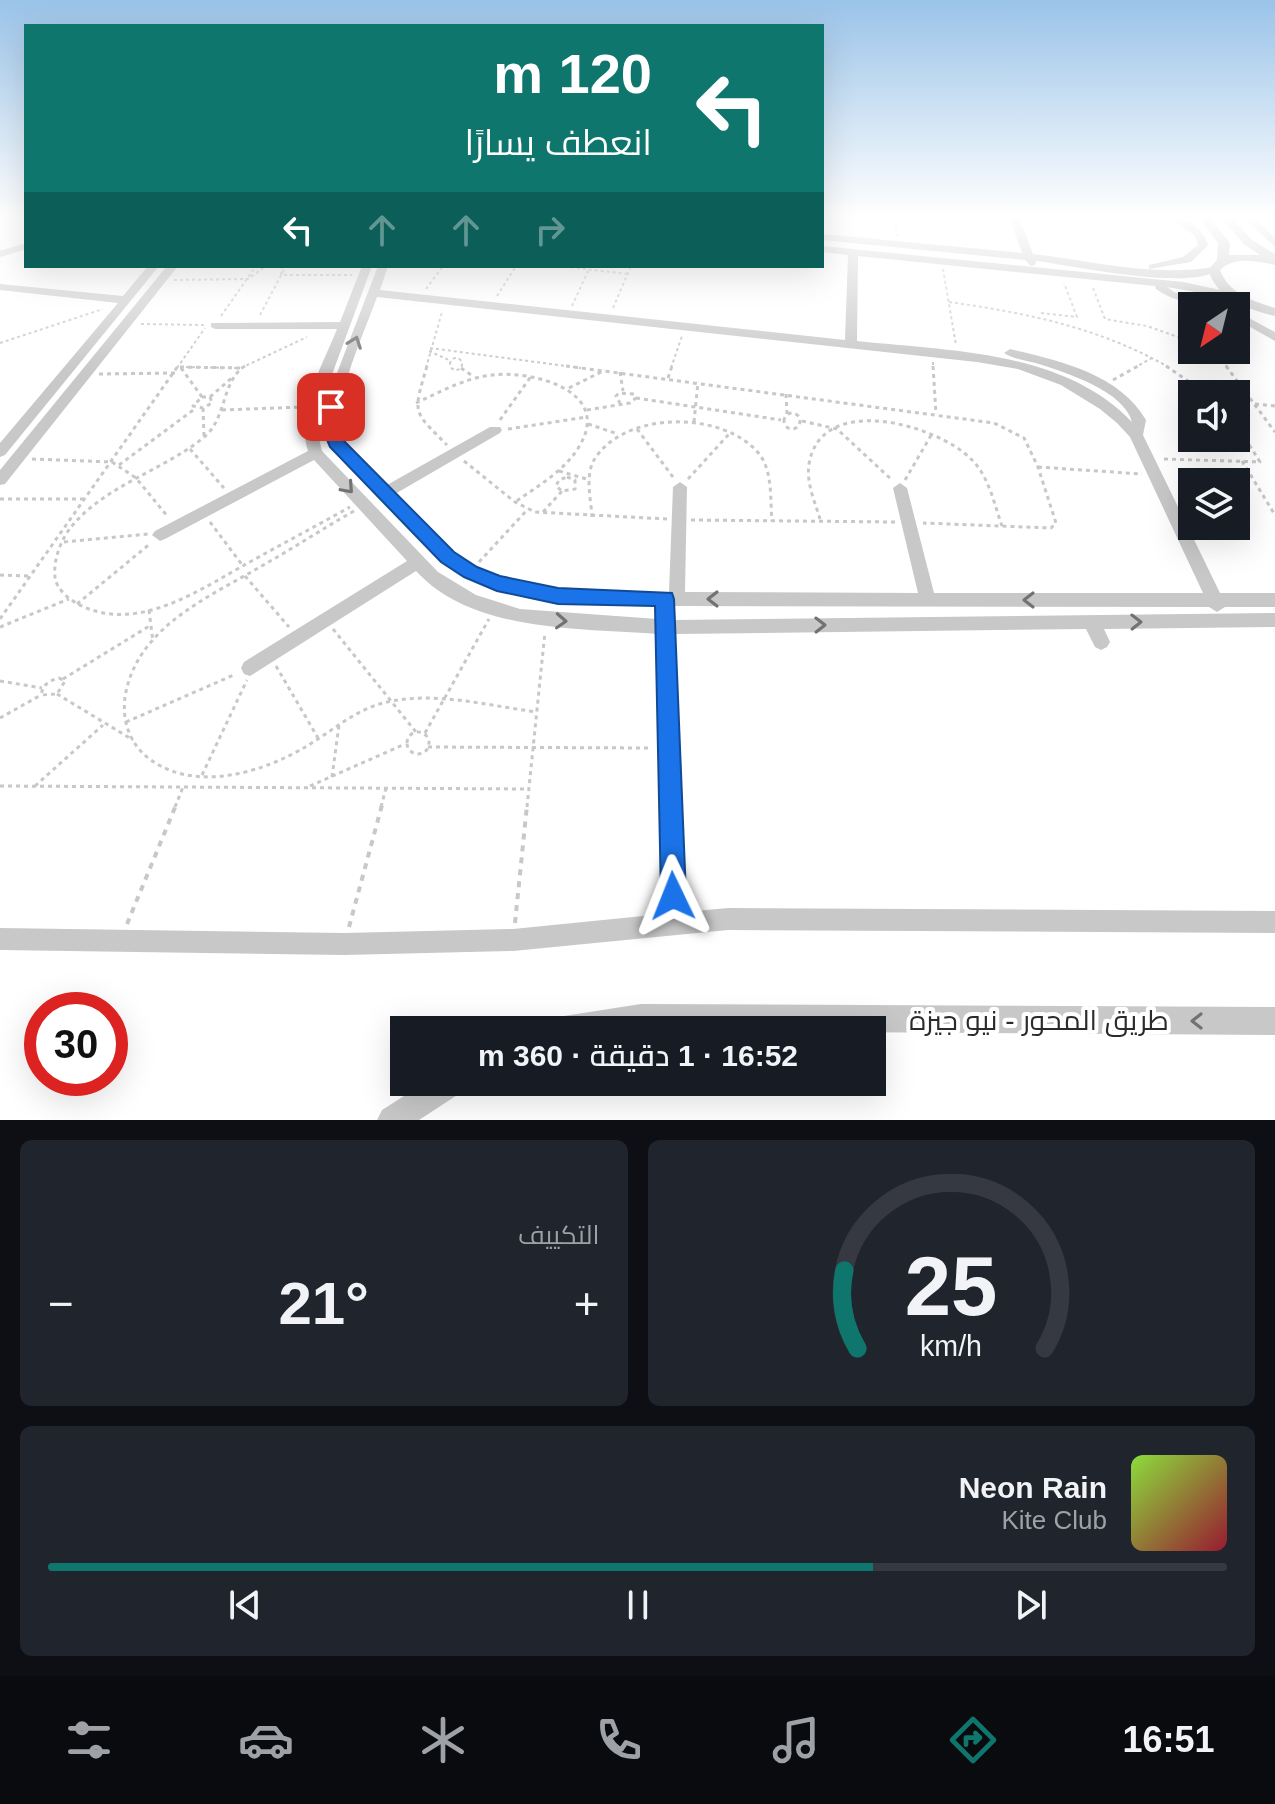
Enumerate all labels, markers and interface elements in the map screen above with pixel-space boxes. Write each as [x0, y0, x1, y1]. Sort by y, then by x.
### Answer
text: 120 m [493, 42, 652, 105]
icon: left [680, 56, 784, 160]
text: انعطف يسارًا [465, 122, 652, 163]
icon: left [276, 208, 320, 252]
icon: ahead [360, 208, 404, 252]
icon: ahead [444, 208, 488, 252]
icon: right [528, 208, 572, 252]
north arrow [1178, 292, 1250, 364]
map controls [1178, 292, 1250, 540]
one-way arrow [345, 335, 362, 349]
pin [297, 373, 365, 441]
button: sound [1178, 380, 1250, 452]
icon: arrive [309, 385, 353, 429]
button: layers [1178, 468, 1250, 540]
one-way arrow [339, 479, 354, 493]
one-way arrow [706, 590, 719, 608]
one-way arrow [1022, 591, 1035, 609]
one-way arrow [555, 612, 568, 629]
one-way arrow [1130, 613, 1143, 631]
one-way arrow [814, 617, 827, 634]
position arrow [631, 854, 715, 938]
speed limit sign: 30 [24, 992, 128, 1096]
street label: طريق المحور - نيو جيزة [909, 1005, 1169, 1037]
one-way arrow [1190, 1012, 1203, 1030]
text: 16:52 · 1 دقيقة · 360 m [478, 1039, 798, 1072]
text: التكييف [518, 1220, 600, 1250]
text: 25 [905, 1240, 998, 1333]
text: 21° [278, 1270, 369, 1337]
text: − [48, 1279, 74, 1328]
text: + [574, 1279, 599, 1328]
text: km/h [920, 1330, 982, 1362]
text: Neon Rain [959, 1471, 1107, 1504]
text: Kite Club [1002, 1505, 1107, 1535]
icon: previous [223, 1583, 267, 1627]
icon: pause [616, 1583, 660, 1627]
icon: next [1009, 1583, 1053, 1627]
icon: filters [61, 1712, 117, 1768]
icon: car [238, 1712, 294, 1768]
icon: climate [415, 1712, 471, 1768]
icon: phone [591, 1712, 647, 1768]
icon: music [768, 1712, 824, 1768]
icon: directions [945, 1712, 1001, 1768]
text: 16:51 [1122, 1719, 1215, 1760]

